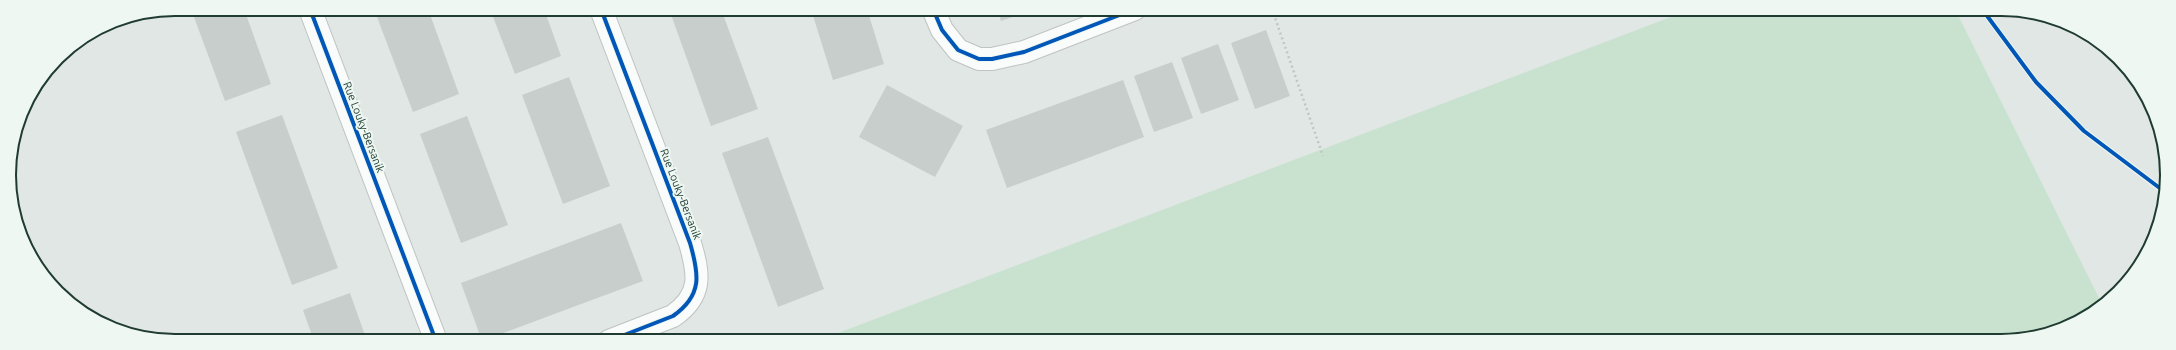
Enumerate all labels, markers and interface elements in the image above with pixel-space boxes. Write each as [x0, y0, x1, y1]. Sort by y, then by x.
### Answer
street label: Rue Louky-Bersanik [341, 80, 387, 174]
street label: Rue Louky-Bersanik [658, 147, 704, 241]

